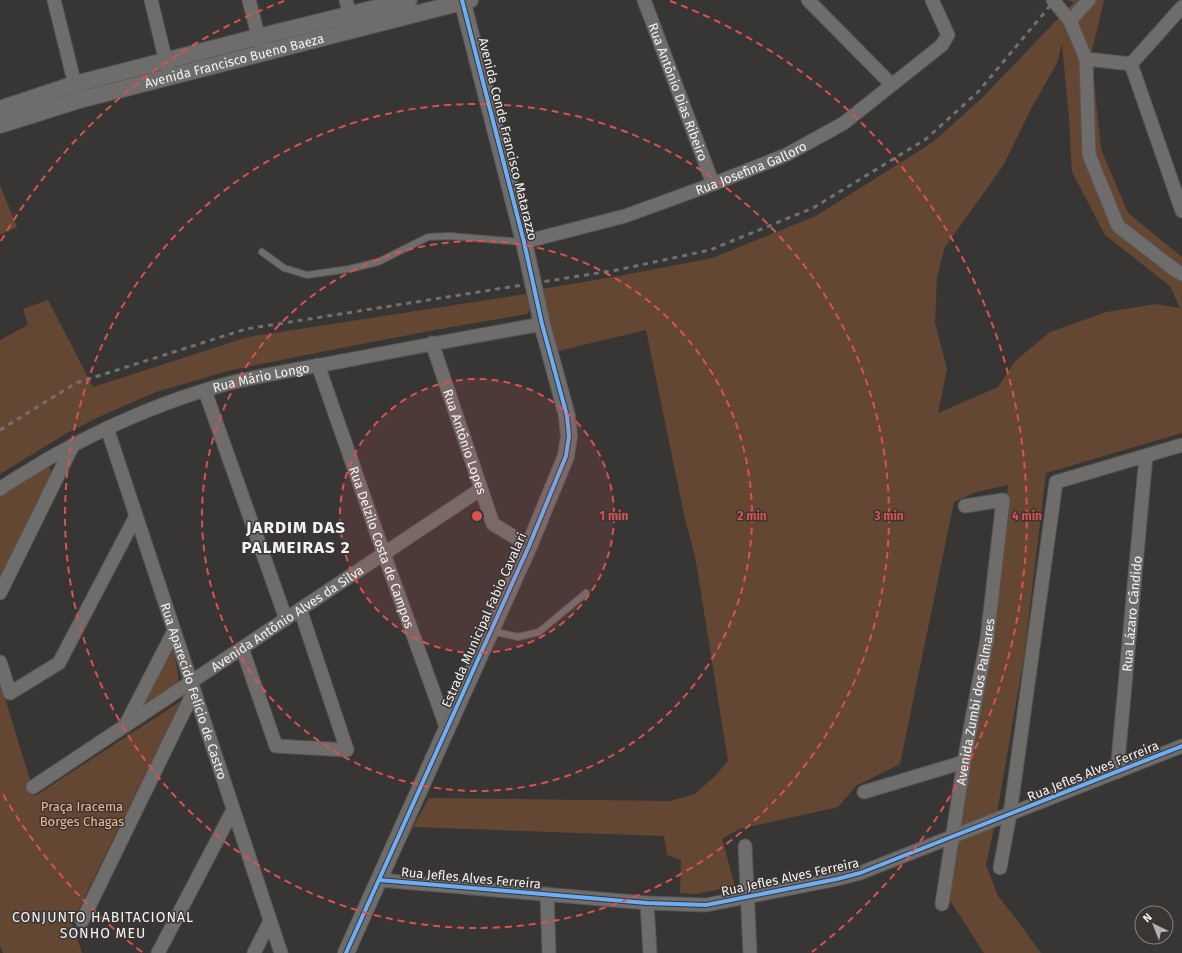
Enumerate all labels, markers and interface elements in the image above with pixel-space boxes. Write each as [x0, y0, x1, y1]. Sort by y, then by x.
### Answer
street label: Rua Antônio Dias Ribeiro [646, 21, 711, 163]
street label: Avenida Francisco Bueno Baeza [143, 30, 325, 90]
street label: Avenida Conde Francisco Matarazzo [476, 36, 540, 242]
street label: Rua Josefina Galloro [693, 138, 809, 197]
street label: Rua Mário Longo [211, 360, 311, 395]
street label: Rua Antônio Lopes [441, 387, 490, 496]
street label: Rua Delzilo Costa de Campos [346, 464, 418, 630]
centre of rings [470, 509, 484, 523]
text: 1 min [600, 509, 628, 523]
text: 2 min [737, 509, 767, 523]
text: 3 min [873, 509, 904, 523]
text: 4 min [1012, 509, 1042, 523]
district label: JARDIM DAS PALMEIRAS 2 [241, 517, 351, 558]
street label: Estrada Municipal Fabio Cavalari [439, 530, 529, 710]
street label: Rua Lázaro Cândido [1119, 555, 1144, 672]
street label: Avenida Antônio Alves da Silva [208, 562, 366, 674]
street label: Rua Aparecido Felício de Castro [158, 601, 230, 781]
street label: Avenida Zumbi dos Palmares [953, 618, 997, 786]
street label: Rua Jefles Alves Ferreira [1025, 738, 1161, 804]
park label: Praça Iracema Borges Chagas [40, 799, 124, 829]
street label: Rua Jefles Alves Ferreira [720, 855, 860, 899]
street label: Rua Jefles Alves Ferreira [400, 864, 542, 892]
north arrow [1134, 905, 1174, 945]
district label: CONJUNTO HABITACIONAL SONHO MEU [12, 909, 194, 942]
text: N [1140, 911, 1155, 925]

